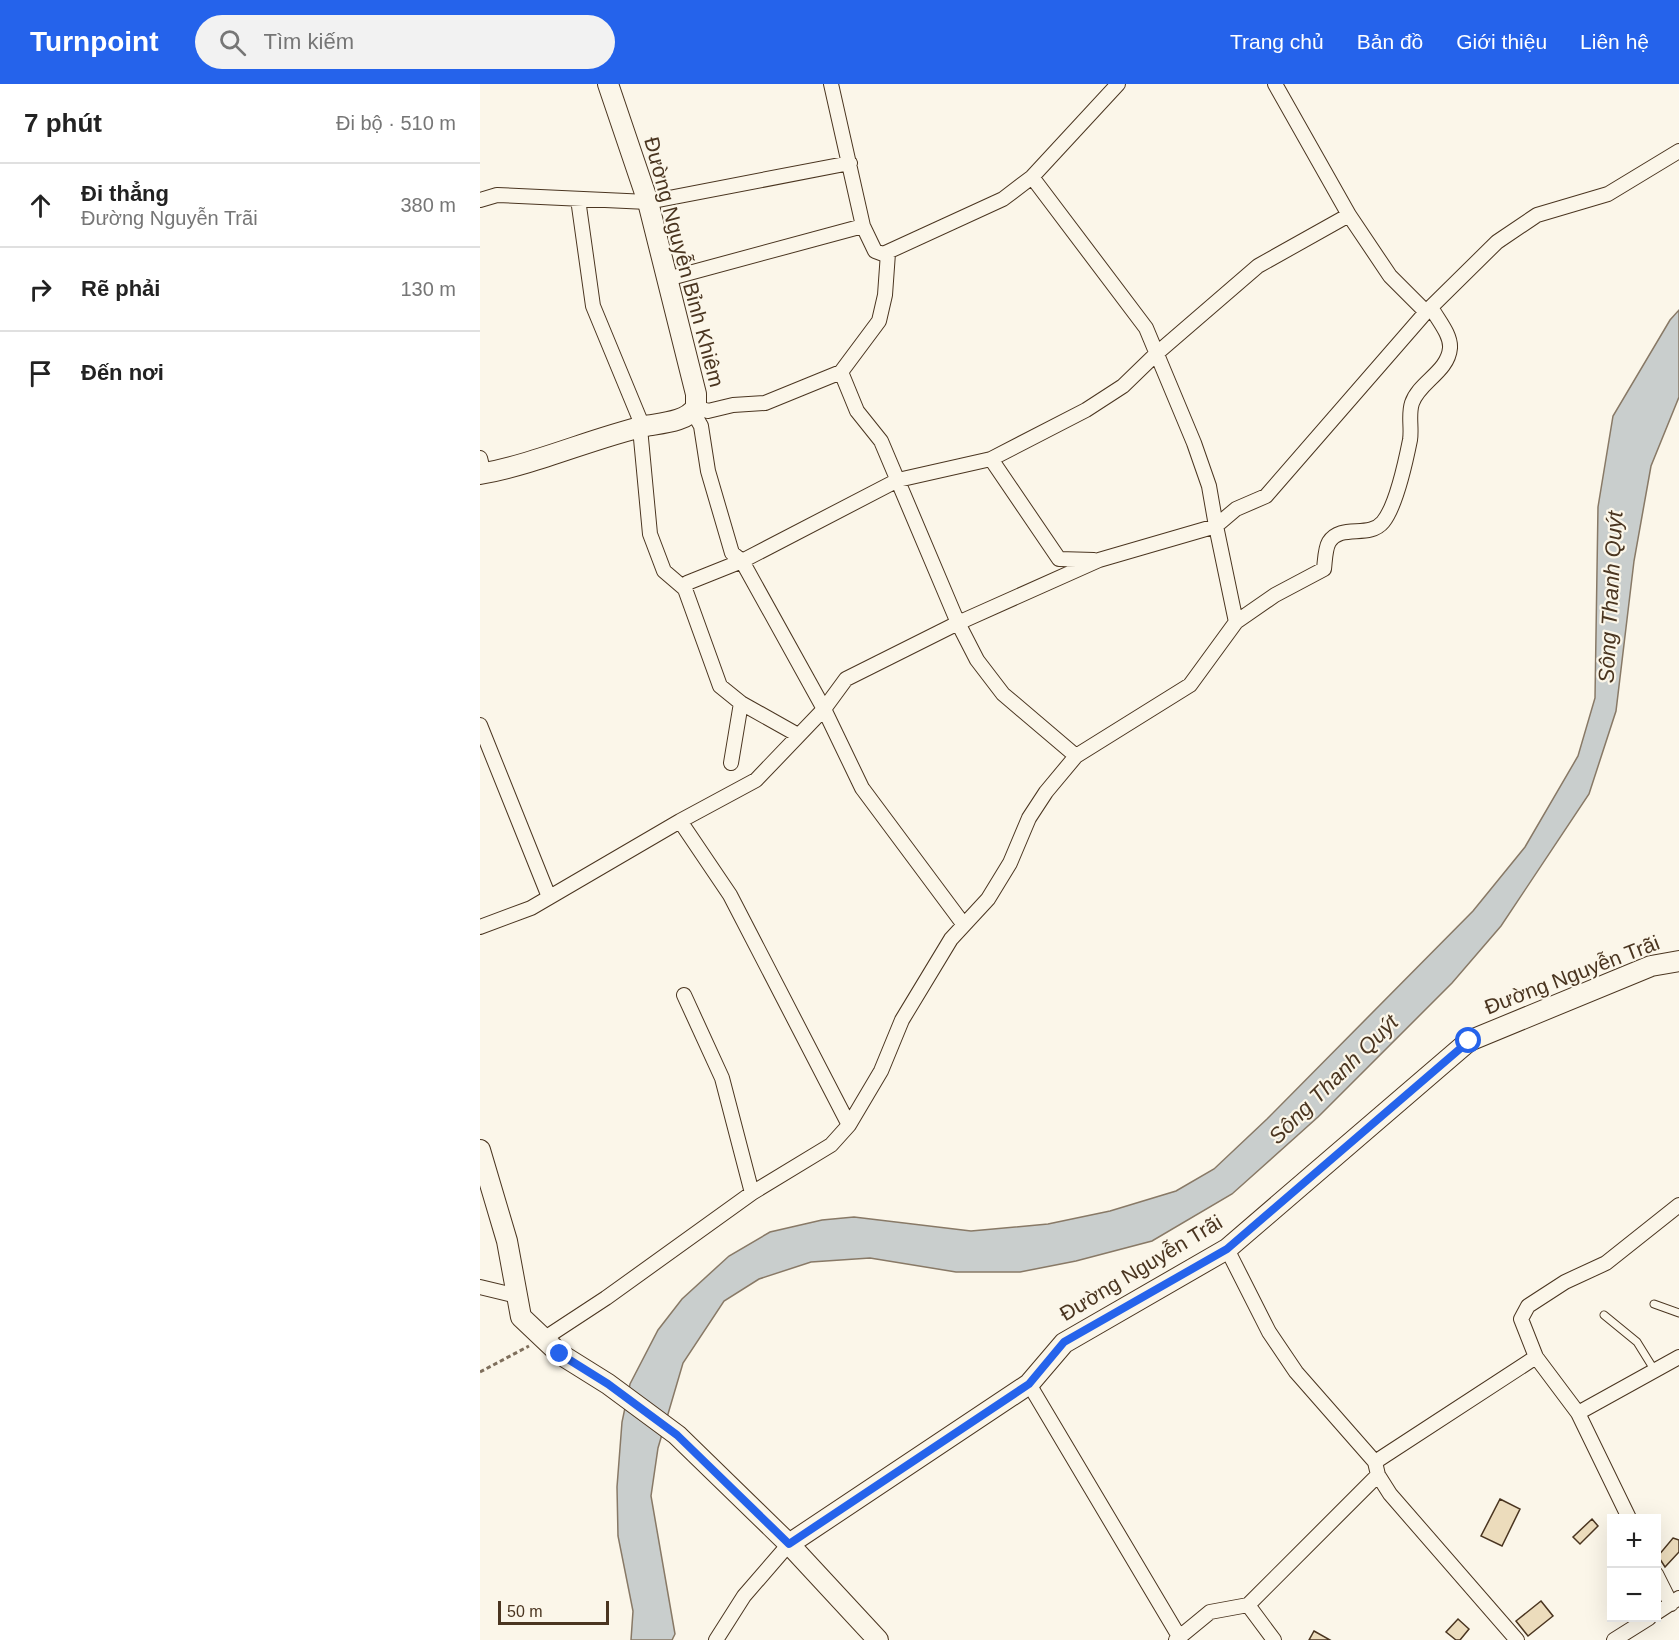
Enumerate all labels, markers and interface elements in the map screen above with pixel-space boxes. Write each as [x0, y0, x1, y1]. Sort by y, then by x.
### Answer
search box [195, 15, 615, 69]
text: Turnpoint [30, 26, 159, 57]
icon: search [216, 26, 249, 59]
text: Tìm kiếm [264, 29, 354, 54]
text: Trang chủ [1230, 30, 1324, 53]
text: Bản đồ [1357, 30, 1423, 53]
text: Giới thiệu [1456, 30, 1547, 53]
text: Liên hệ [1580, 30, 1649, 53]
text: 7 phút [24, 108, 102, 138]
text: Đi bộ · 510 m [336, 112, 456, 134]
street label: Đường Nguyễn Bỉnh Khiêm [640, 134, 729, 389]
text: Đi thẳng [81, 181, 169, 206]
icon: ahead [24, 189, 57, 222]
text: 380 m [400, 194, 456, 216]
text: Đường Nguyễn Trãi [81, 207, 258, 229]
icon: right [24, 273, 57, 306]
text: Rẽ phải [81, 276, 160, 301]
text: 130 m [400, 278, 456, 300]
icon: arrive [24, 357, 57, 390]
text: Đến nơi [81, 360, 164, 385]
water label: Sông Thanh Quýt [1594, 509, 1628, 684]
street label: Đường Nguyễn Trãi [1481, 931, 1662, 1018]
water label: Sông Thanh Quýt [1264, 1009, 1404, 1149]
route start [1455, 1027, 1481, 1053]
street label: Đường Nguyễn Trãi [1055, 1210, 1226, 1325]
route end [546, 1340, 572, 1366]
map controls [1607, 1514, 1661, 1622]
button: + [1607, 1514, 1661, 1568]
button: − [1607, 1568, 1661, 1622]
scale bar [498, 1598, 609, 1626]
text: 50 m [507, 1603, 543, 1620]

